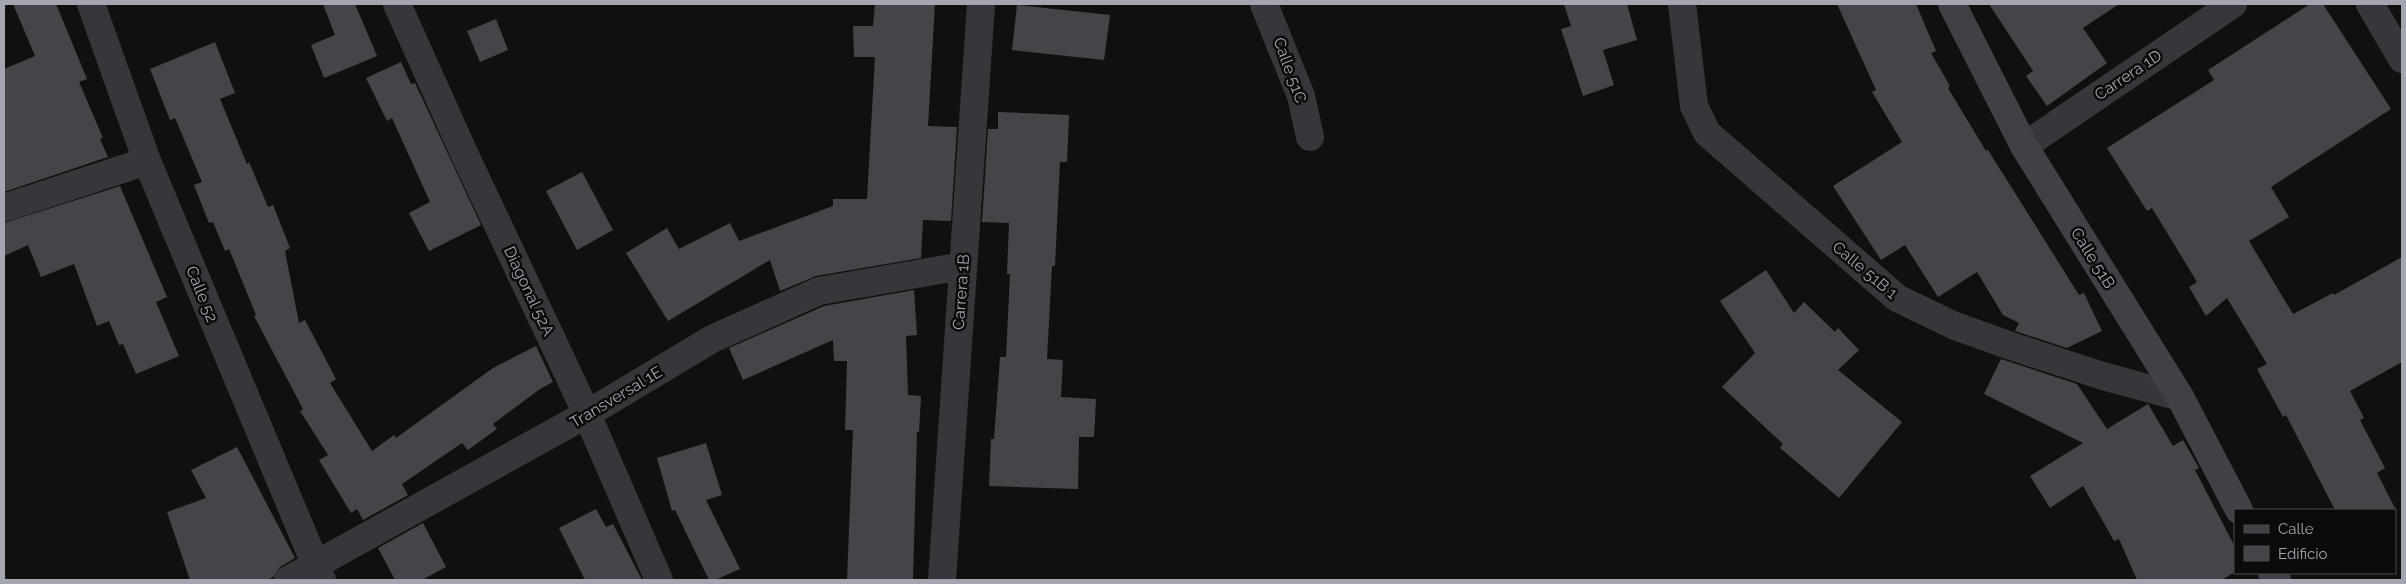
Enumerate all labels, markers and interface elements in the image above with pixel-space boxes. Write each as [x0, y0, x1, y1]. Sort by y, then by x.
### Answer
street label: Calle 51C [1269, 35, 1311, 105]
street label: Carrera 1D [2091, 46, 2165, 104]
street label: Calle 51B [2067, 224, 2119, 292]
street label: Calle 51B 1 [1829, 237, 1901, 303]
street label: Diagonal 52A [500, 243, 558, 339]
street label: Carrera 1B [949, 253, 973, 331]
street label: Calle 52 [182, 263, 222, 325]
street label: Transversal 1E [567, 362, 666, 432]
legend [2234, 509, 2396, 574]
text: Calle [2278, 520, 2314, 538]
text: Edificio [2278, 545, 2328, 563]

